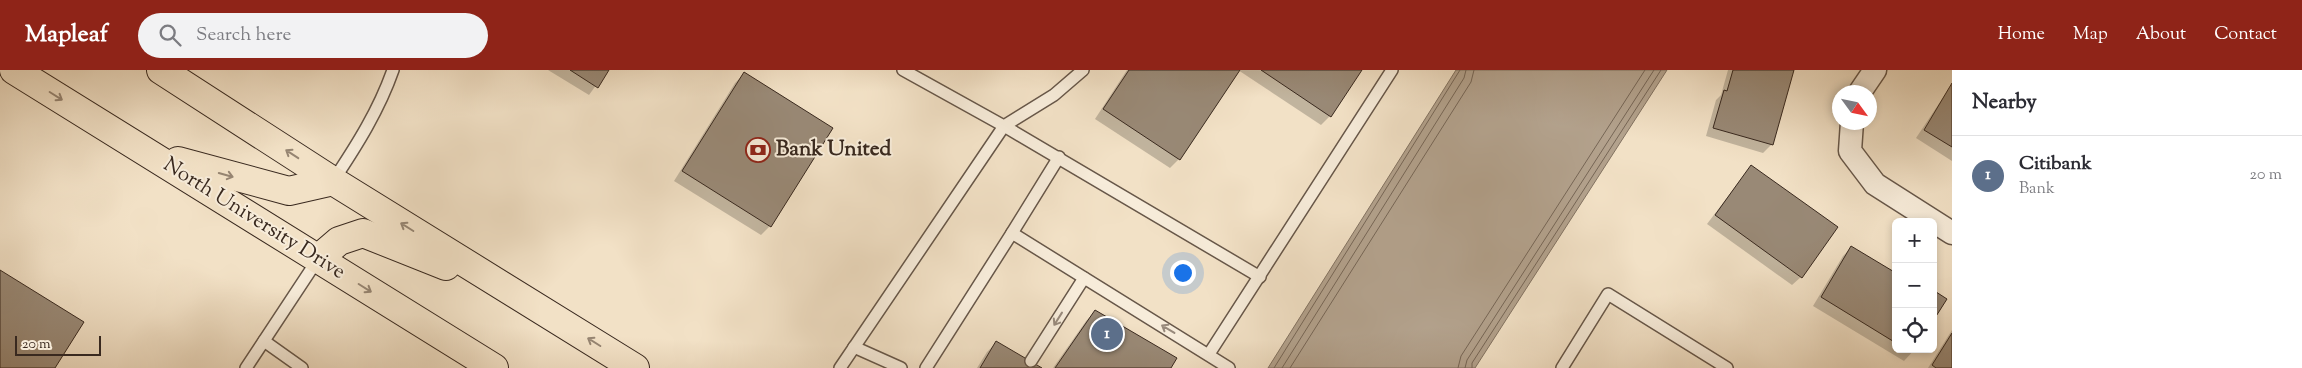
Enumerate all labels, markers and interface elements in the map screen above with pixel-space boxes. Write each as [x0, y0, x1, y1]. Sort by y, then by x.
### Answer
search box [138, 13, 488, 58]
text: Mapleaf [25, 18, 108, 52]
icon: search [156, 21, 184, 49]
text: Search here [196, 22, 291, 49]
text: Home [1998, 22, 2045, 48]
text: Map [2073, 22, 2108, 48]
text: About [2136, 22, 2186, 48]
text: Contact [2214, 22, 2277, 48]
north arrow [1832, 85, 1877, 130]
text: Nearby [1972, 88, 2037, 118]
one-way arrow [48, 91, 62, 101]
place label: Bank United [776, 135, 892, 165]
bank icon: Bank United [745, 137, 771, 163]
one-way arrow [286, 149, 300, 159]
street label: North University Drive [157, 151, 351, 287]
text: Citibank [2019, 151, 2092, 178]
text: 1 [1985, 164, 1991, 187]
text: 20 m [2249, 164, 2282, 187]
one-way arrow [218, 170, 234, 180]
text: Bank [2019, 178, 2055, 201]
map controls [1892, 218, 1937, 353]
button: + [1892, 218, 1937, 263]
one-way arrow [401, 222, 415, 232]
your location [1170, 260, 1196, 286]
button: − [1892, 263, 1937, 308]
one-way arrow [358, 284, 372, 294]
button: locate [1892, 308, 1937, 353]
one-way arrow [1052, 311, 1062, 325]
pin: 1 [1091, 315, 1123, 353]
one-way arrow [1161, 324, 1175, 334]
scale bar [15, 333, 101, 356]
text: 20 m [22, 335, 51, 355]
one-way arrow [587, 337, 601, 347]

